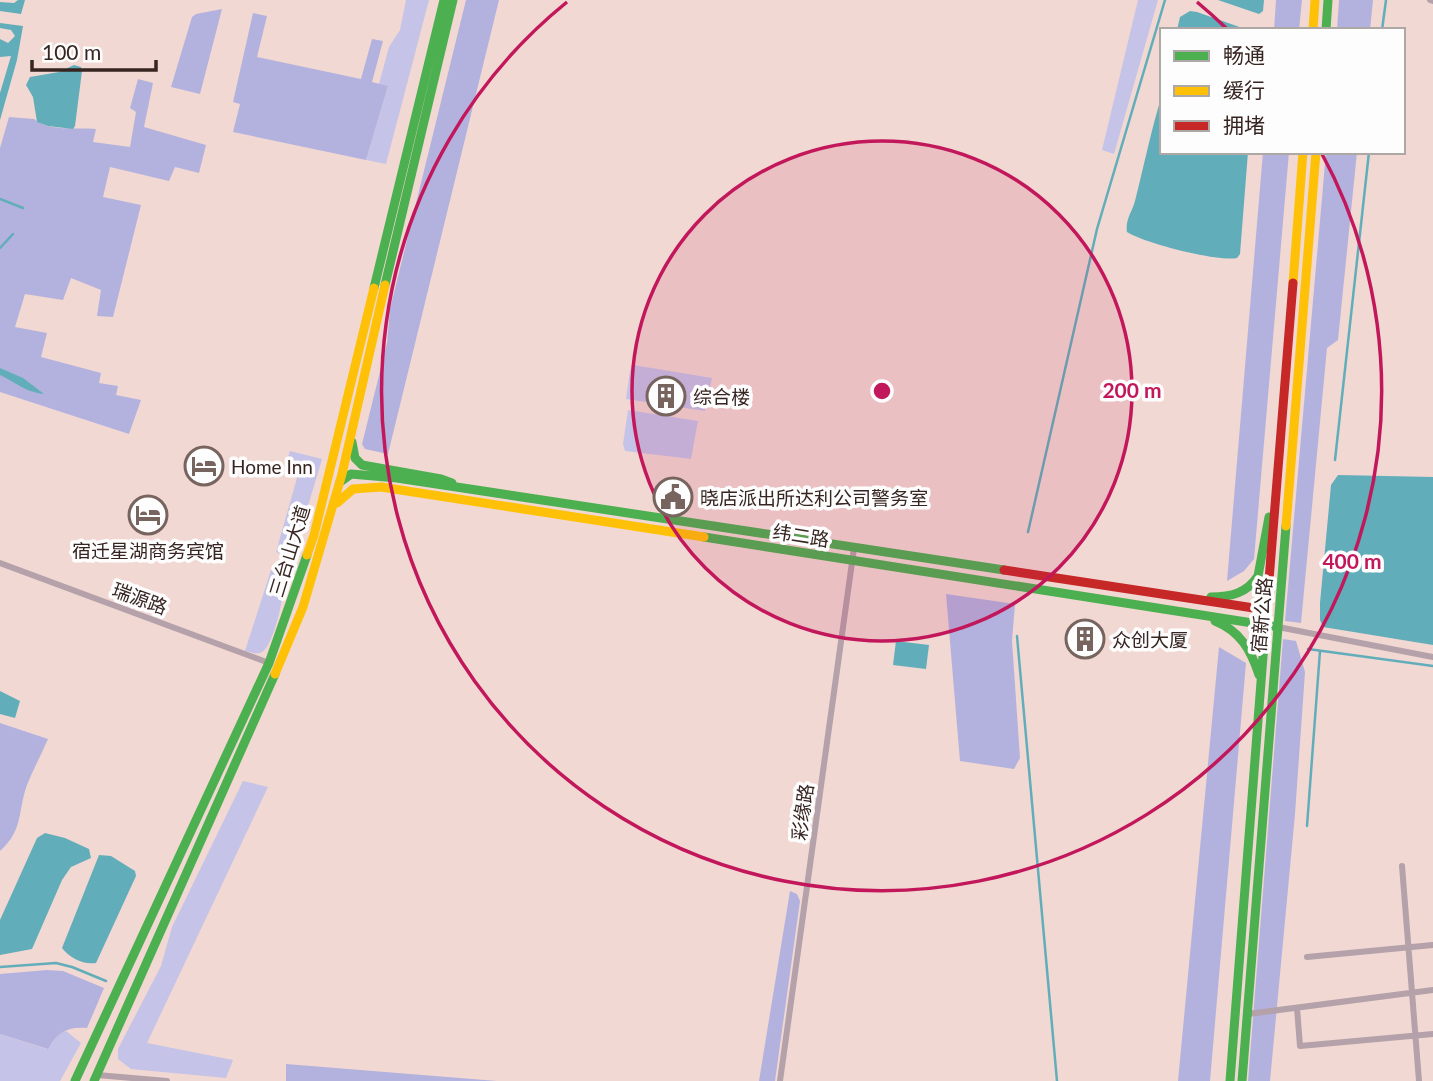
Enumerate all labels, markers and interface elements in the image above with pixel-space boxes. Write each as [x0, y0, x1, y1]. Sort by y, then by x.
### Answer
scale bar [32, 28, 156, 72]
legend [1160, 28, 1405, 154]
text: 100 m [42, 39, 101, 64]
text: 畅通 [1223, 42, 1265, 67]
text: 缓行 [1223, 77, 1265, 102]
text: 拥堵 [1223, 112, 1265, 137]
building icon: 综合楼 [645, 375, 687, 417]
text: 200 m [1102, 377, 1162, 402]
centre of rings [870, 379, 894, 403]
place label: 综合楼 [693, 385, 750, 408]
hotel icon: Home Inn [183, 445, 225, 487]
place label: Home Inn [231, 455, 313, 478]
public building icon: 晓店派出所达利公司警务室 [652, 476, 694, 518]
place label: 晓店派出所达利公司警务室 [700, 486, 928, 509]
hotel icon: 宿迁星湖商务宾馆 [127, 494, 169, 536]
street label: 三台山大道 [264, 502, 314, 600]
street label: 纬二路 [771, 519, 831, 551]
place label: 宿迁星湖商务宾馆 [72, 539, 224, 562]
text: 400 m [1322, 548, 1382, 573]
street label: 宿新公路 [1246, 576, 1276, 654]
street label: 瑞源路 [109, 577, 171, 619]
building icon: 众创大厦 [1064, 618, 1106, 660]
place label: 众创大厦 [1112, 628, 1188, 651]
street label: 彩缘路 [787, 782, 817, 842]

